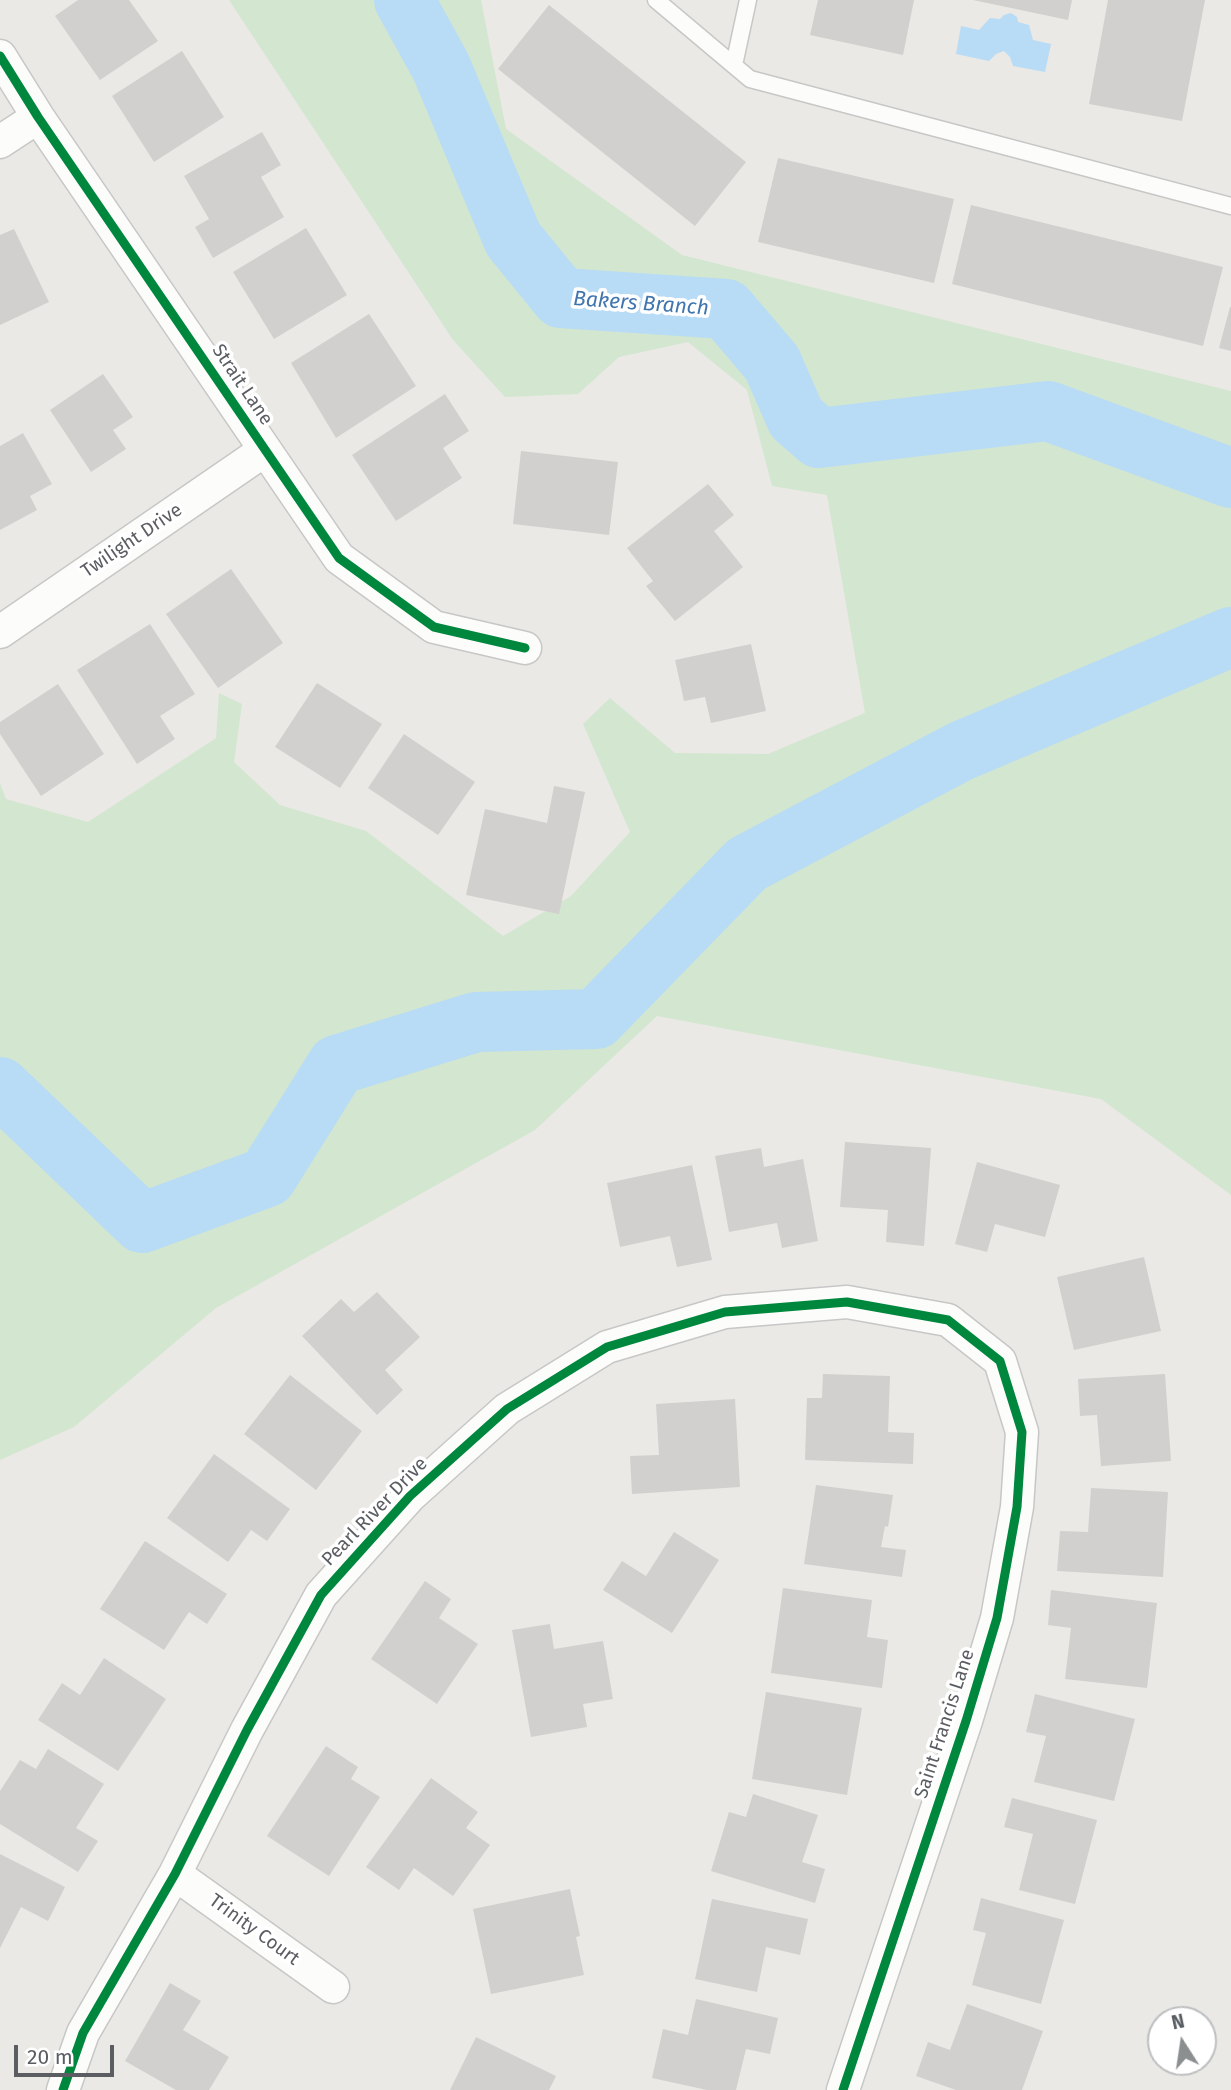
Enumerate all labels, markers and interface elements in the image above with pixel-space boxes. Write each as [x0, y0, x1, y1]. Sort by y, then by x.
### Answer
water label: Bakers Branch [572, 287, 710, 321]
street label: Strait Lane [207, 340, 277, 430]
street label: Twilight Drive [77, 499, 187, 583]
street label: Pearl River Drive [317, 1453, 433, 1571]
street label: Saint Francis Lane [910, 1647, 980, 1801]
street label: Trinity Court [204, 1890, 304, 1970]
north arrow [1147, 2006, 1217, 2076]
text: N [1169, 2009, 1186, 2034]
scale bar [18, 2030, 117, 2074]
text: 20 m [27, 2044, 73, 2070]

